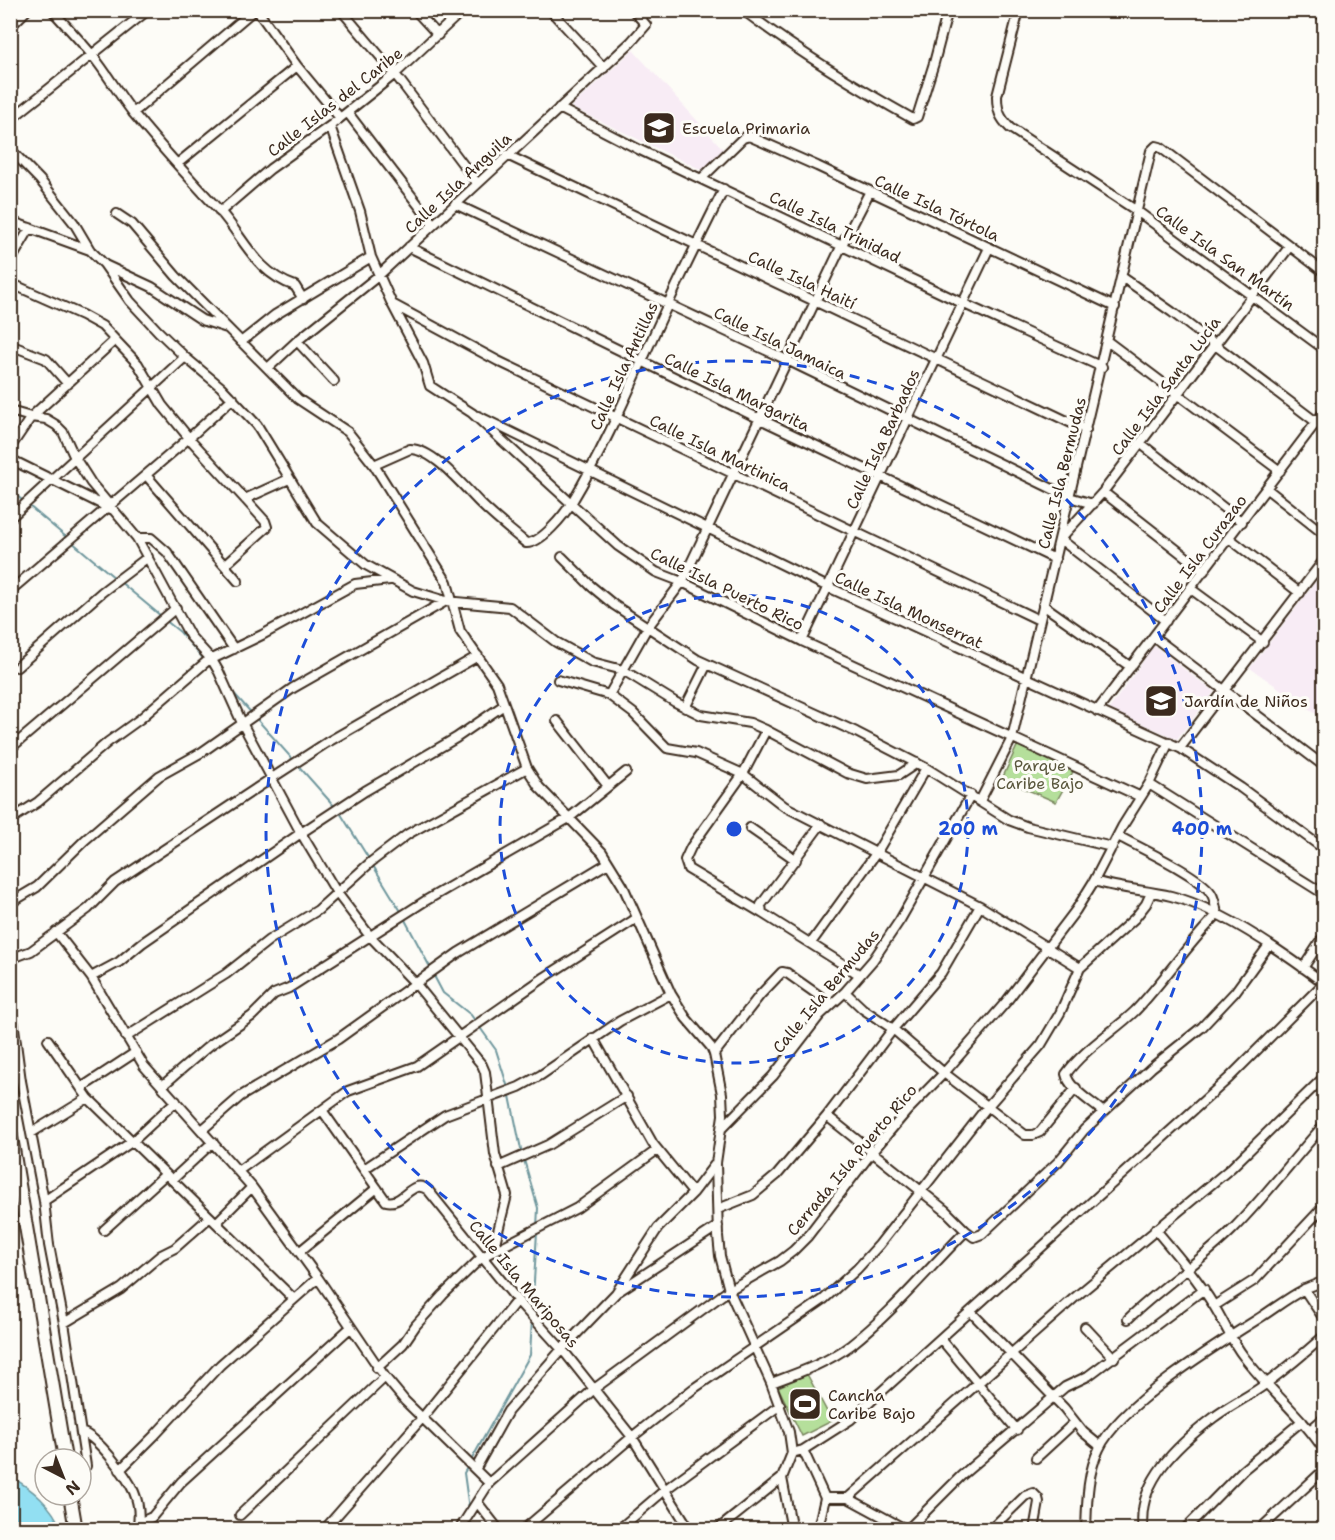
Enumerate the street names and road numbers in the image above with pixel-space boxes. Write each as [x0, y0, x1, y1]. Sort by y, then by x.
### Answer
street label: Calle Islas del Caribe [263, 43, 407, 161]
street label: Calle Isla Anguila [400, 128, 516, 238]
street label: Calle Isla Tórtola [871, 170, 1003, 246]
street label: Calle Isla Trinidad [766, 186, 904, 268]
street label: Calle Isla San Martín [1151, 201, 1299, 316]
street label: Calle Isla Haití [745, 246, 860, 314]
street label: Calle Isla Antillas [585, 298, 663, 434]
street label: Calle Isla Jamaica [710, 302, 850, 384]
street label: Calle Isla Santa Lucía [1107, 312, 1225, 460]
street label: Calle Isla Margarita [661, 348, 813, 436]
street label: Calle Isla Barbados [841, 365, 925, 513]
street label: Calle Isla Bermudas [1033, 395, 1091, 551]
street label: Calle Isla Martinica [646, 410, 794, 496]
street label: Calle Isla Curazao [1148, 490, 1252, 618]
street label: Calle Isla Puerto Rico [647, 543, 807, 635]
street label: Calle Isla Monserrat [832, 566, 986, 654]
street label: Calle Isla Bermudas [768, 925, 884, 1057]
street label: Cerrada Isla Puerto Rico [782, 1080, 922, 1240]
street label: Calle Isla Mariposas [464, 1216, 584, 1352]

